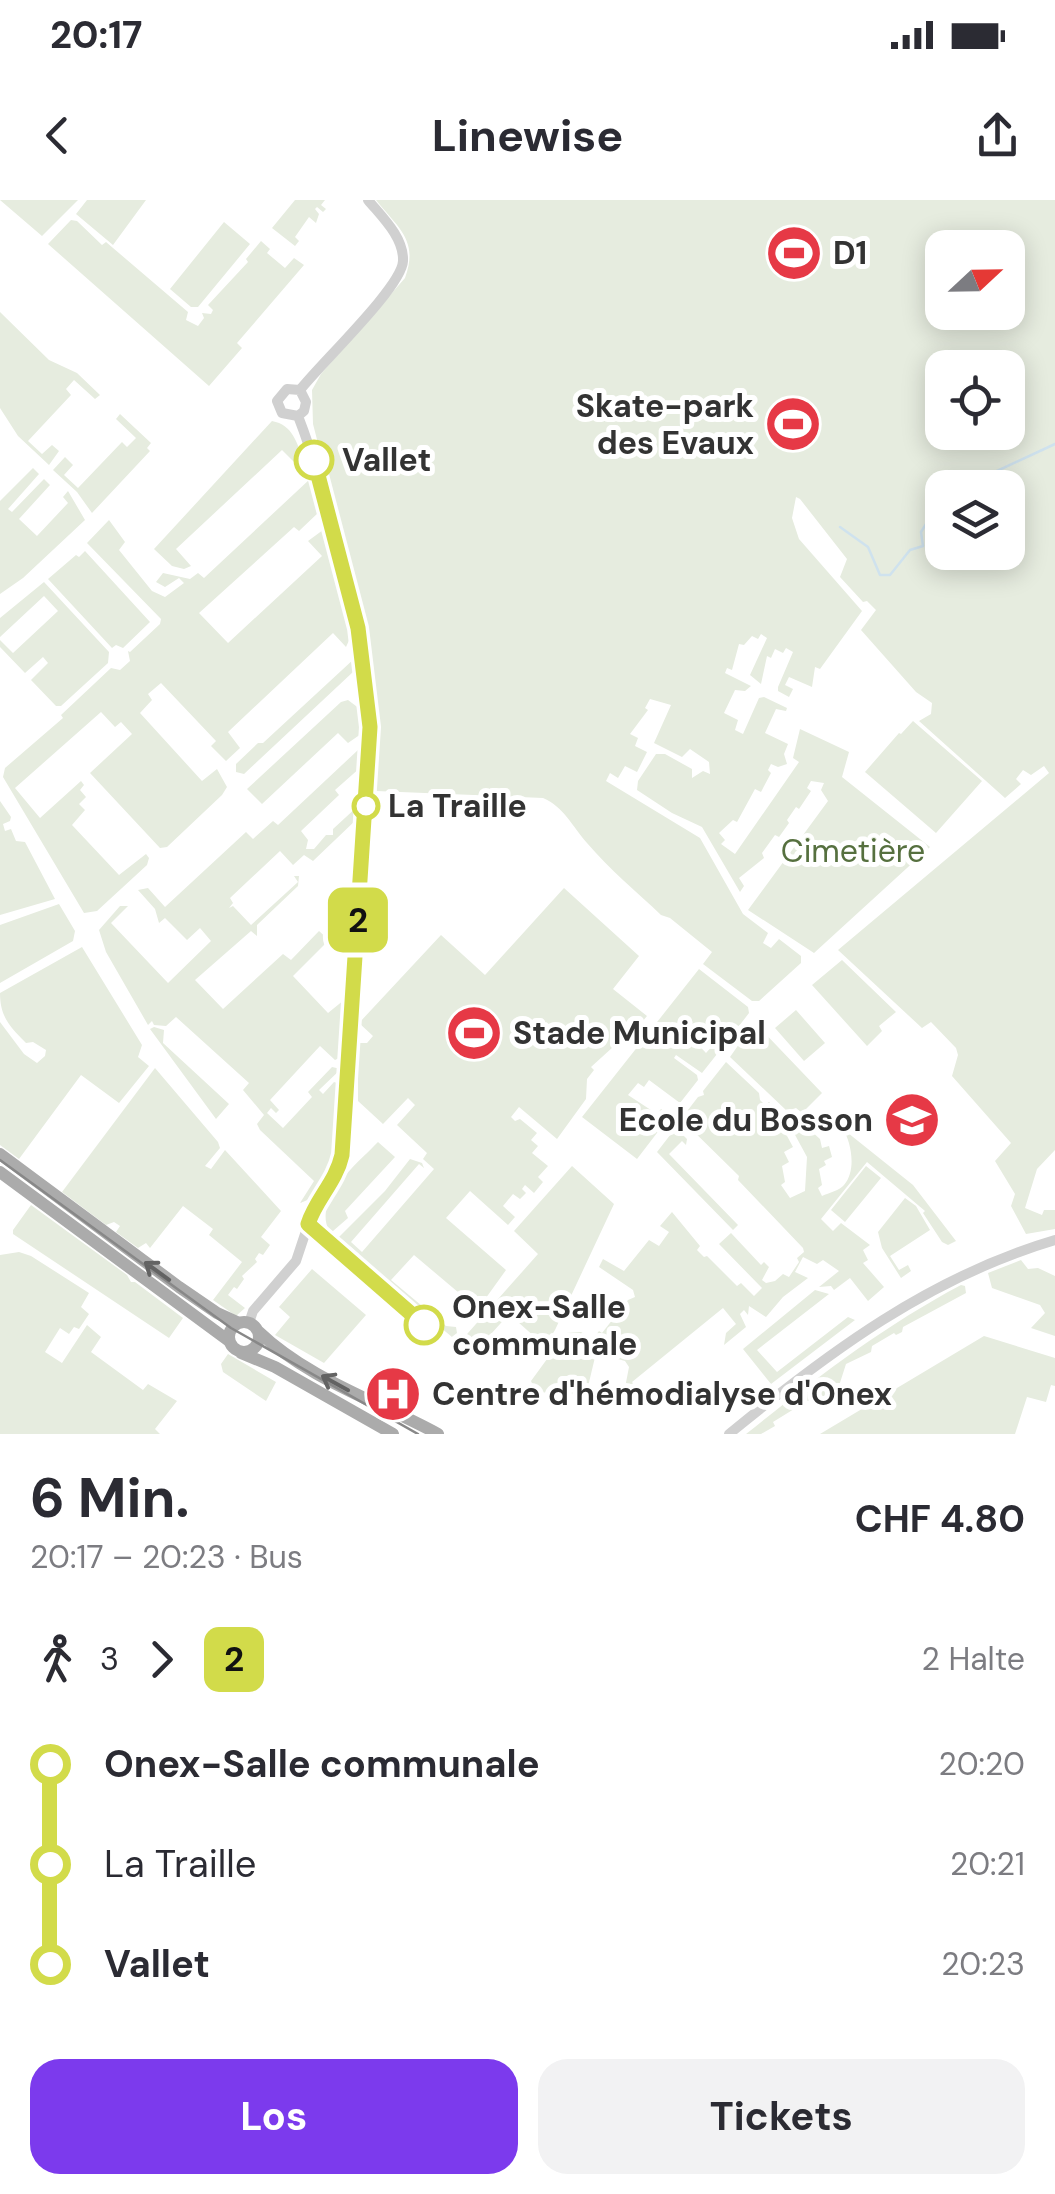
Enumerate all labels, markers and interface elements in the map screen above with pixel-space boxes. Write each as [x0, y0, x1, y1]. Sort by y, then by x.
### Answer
text: 20:17 [50, 10, 142, 60]
text: Linewise [432, 106, 623, 165]
icon: back [30, 108, 85, 163]
icon: share [970, 108, 1025, 163]
sports icon: D1 [764, 223, 824, 283]
north arrow [925, 230, 1025, 330]
map controls [925, 230, 1025, 570]
place label: D1 [833, 232, 867, 274]
button: locate [925, 350, 1025, 450]
place label: Skate-park des Evaux [576, 385, 754, 464]
sports icon: Skate-park des Evaux [763, 394, 823, 454]
place label: Vallet [342, 439, 431, 481]
marker: Vallet [295, 441, 333, 479]
button: layers [925, 470, 1025, 570]
place label: La Traille [388, 785, 527, 827]
marker: La Traille [353, 793, 379, 819]
park label: Cimetière [781, 830, 925, 872]
line badge: 2 [326, 888, 390, 952]
text: 2 [348, 897, 368, 943]
sports icon: Stade Municipal [444, 1003, 504, 1063]
place label: Stade Municipal [513, 1012, 766, 1054]
school or university icon: Ecole du Bosson [882, 1090, 942, 1150]
place label: Ecole du Bosson [619, 1099, 873, 1141]
one-way arrow [144, 1260, 171, 1281]
place label: Onex-Salle communale [452, 1286, 637, 1365]
marker: Onex-Salle communale [405, 1306, 443, 1344]
hospital icon: Centre d'hémodialyse d'Onex [363, 1364, 423, 1424]
one-way arrow [320, 1373, 350, 1392]
place label: Centre d'hémodialyse d'Onex [432, 1373, 892, 1415]
text: 6 Min. [30, 1462, 189, 1534]
text: CHF 4.80 [855, 1494, 1025, 1544]
text: 20:17 – 20:23 · Bus [30, 1536, 303, 1578]
icon: walk [30, 1632, 85, 1687]
icon: forward [134, 1632, 189, 1687]
text: 2 [224, 1636, 244, 1682]
text: 3 [100, 1638, 119, 1680]
text: 2 Halte [921, 1638, 1025, 1680]
text: Onex-Salle communale [104, 1739, 540, 1789]
text: 20:20 [939, 1743, 1025, 1785]
text: La Traille [104, 1839, 256, 1889]
text: 20:21 [950, 1843, 1025, 1885]
text: Vallet [104, 1939, 210, 1989]
text: 20:23 [941, 1943, 1025, 1985]
button: Los [30, 2059, 518, 2174]
button: Tickets [538, 2059, 1025, 2174]

